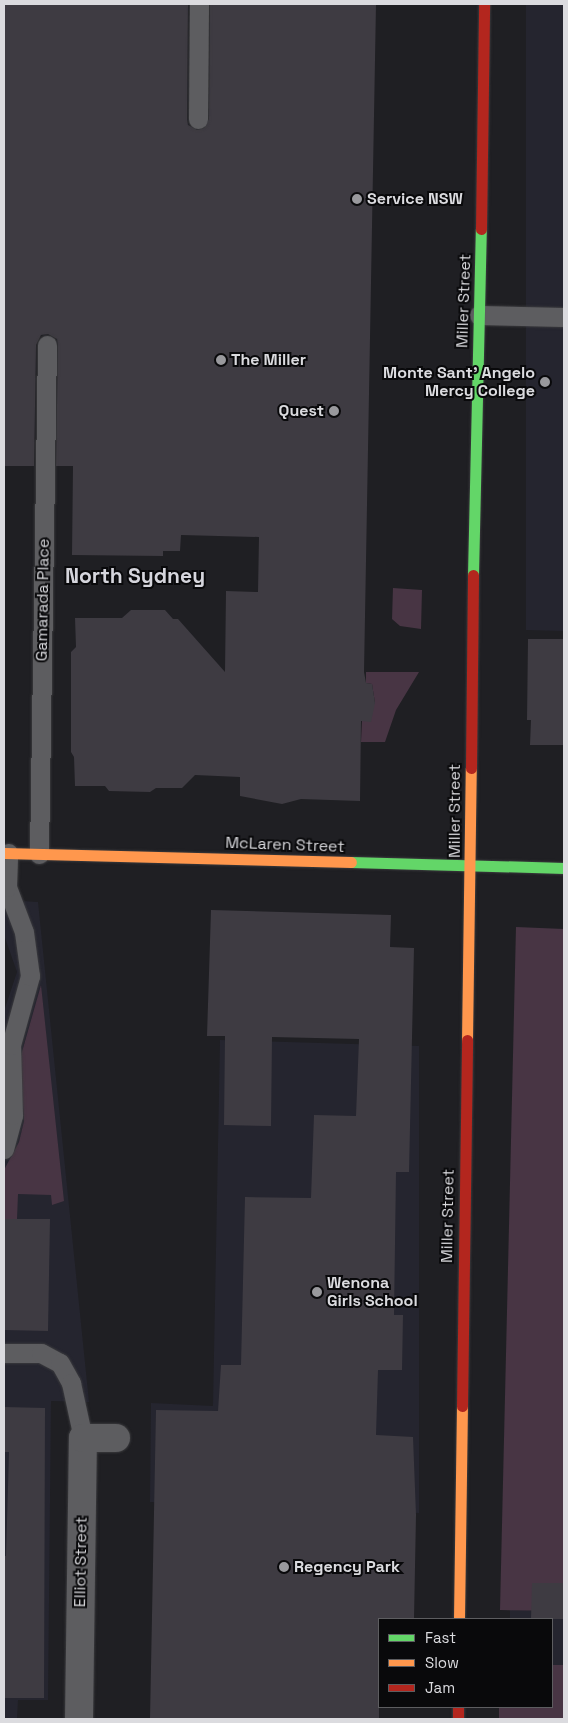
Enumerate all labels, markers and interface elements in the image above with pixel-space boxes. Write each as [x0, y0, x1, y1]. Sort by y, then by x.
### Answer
place label: Service NSW [367, 189, 463, 209]
marker: Service NSW [351, 193, 363, 205]
street label: Miller Street [453, 254, 475, 348]
place label: The Miller [231, 350, 306, 370]
marker: The Miller [215, 354, 227, 366]
place label: Monte Sant' Angelo Mercy College [383, 363, 535, 401]
marker: Monte Sant' Angelo Mercy College [539, 376, 551, 388]
place label: Quest [279, 401, 324, 421]
marker: Quest [328, 405, 340, 417]
street label: Gamarada Place [32, 539, 54, 661]
district label: North Sydney [65, 563, 205, 589]
street label: Miller Street [445, 764, 465, 858]
street label: McLaren Street [225, 833, 345, 857]
street label: Miller Street [438, 1169, 458, 1263]
place label: Wenona Girls School [327, 1273, 418, 1311]
marker: Wenona Girls School [311, 1286, 323, 1298]
street label: Elliot Street [71, 1516, 91, 1608]
place label: Regency Park [294, 1557, 400, 1577]
marker: Regency Park [278, 1561, 290, 1573]
legend [378, 1618, 553, 1708]
text: Fast [425, 1628, 456, 1647]
text: Slow [425, 1653, 459, 1672]
text: Jam [425, 1678, 455, 1697]

